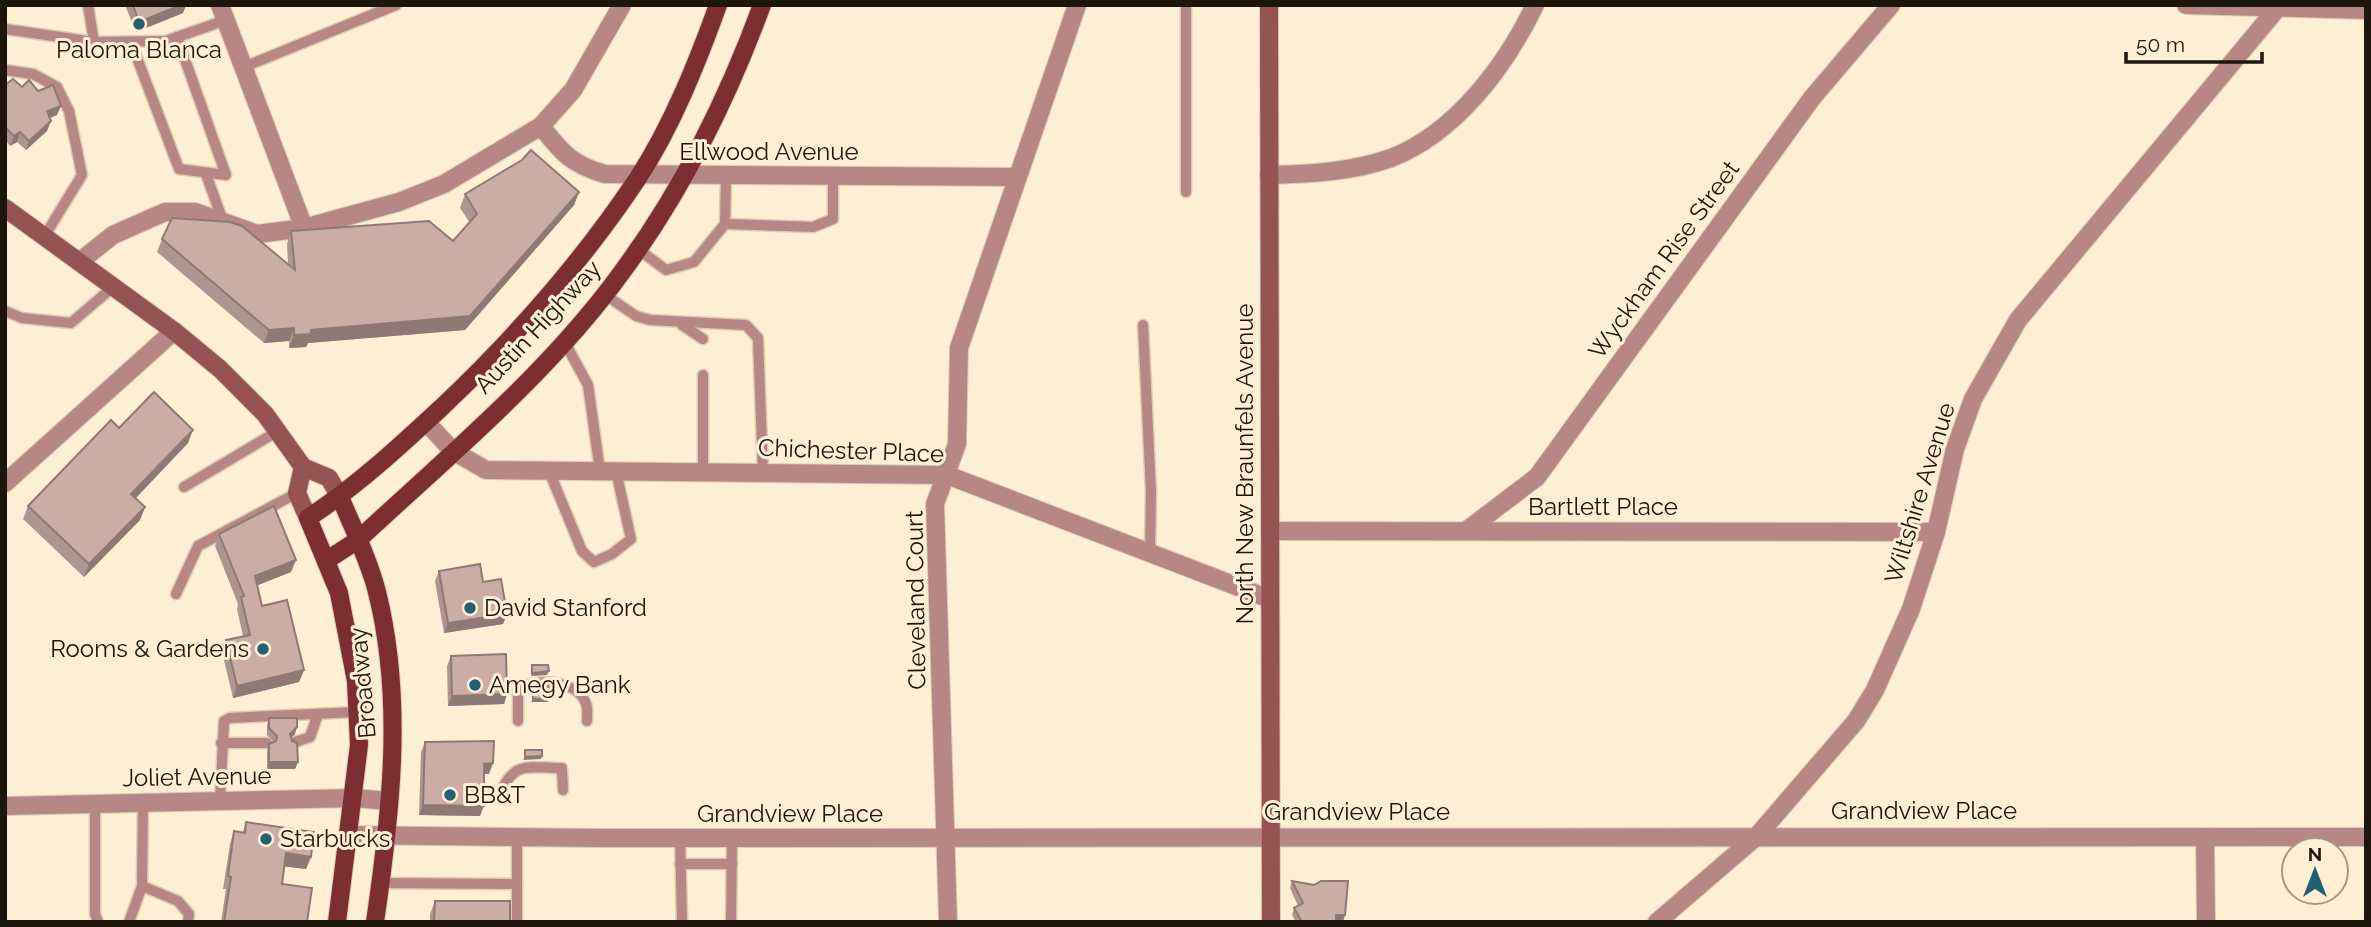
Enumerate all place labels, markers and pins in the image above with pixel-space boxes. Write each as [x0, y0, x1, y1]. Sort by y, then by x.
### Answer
marker: Paloma Blanca [131, 16, 147, 32]
place label: Paloma Blanca [56, 35, 222, 64]
place label: David Stanford [484, 593, 647, 622]
marker: David Stanford [462, 600, 478, 616]
place label: Rooms & Gardens [50, 634, 249, 663]
marker: Rooms & Gardens [255, 641, 271, 657]
place label: Amegy Bank [489, 670, 631, 699]
marker: Amegy Bank [467, 677, 483, 693]
place label: BB&T [464, 780, 526, 809]
marker: BB&T [442, 787, 458, 803]
place label: Starbucks [280, 824, 390, 853]
marker: Starbucks [258, 831, 274, 847]

